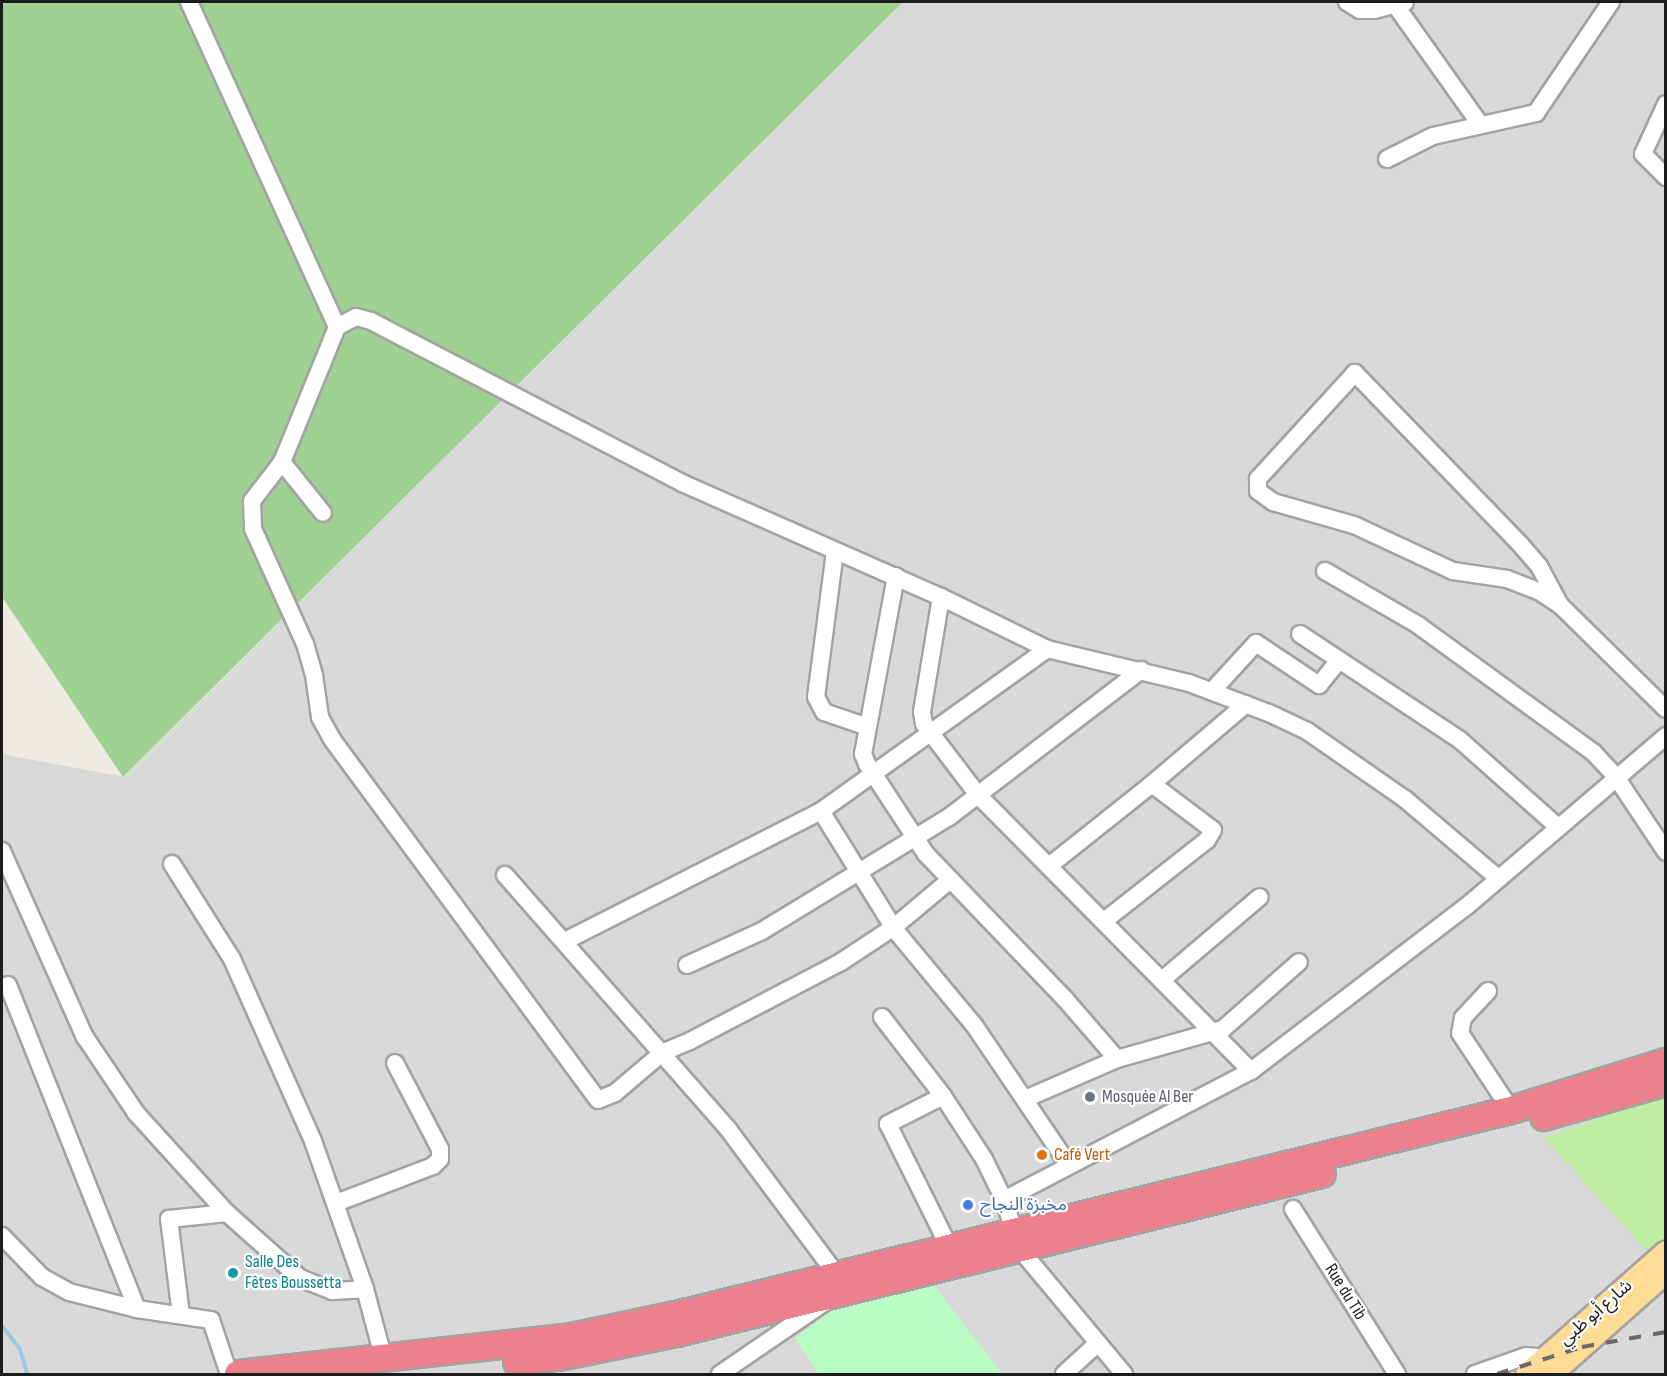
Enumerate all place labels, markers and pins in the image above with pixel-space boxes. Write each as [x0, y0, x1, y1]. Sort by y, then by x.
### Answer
place label: Mosquée Al Ber [1102, 1086, 1194, 1108]
marker: Mosquée Al Ber [1083, 1090, 1097, 1104]
place label: Café Vert [1054, 1144, 1110, 1166]
marker: Café Vert [1035, 1148, 1049, 1162]
place label: مخبزة النجاح [980, 1194, 1067, 1216]
marker: مخبزة النجاح [961, 1198, 975, 1212]
place label: Salle Des Fêtes Boussetta [245, 1252, 341, 1294]
marker: Salle Des Fêtes Boussetta [226, 1266, 240, 1280]

